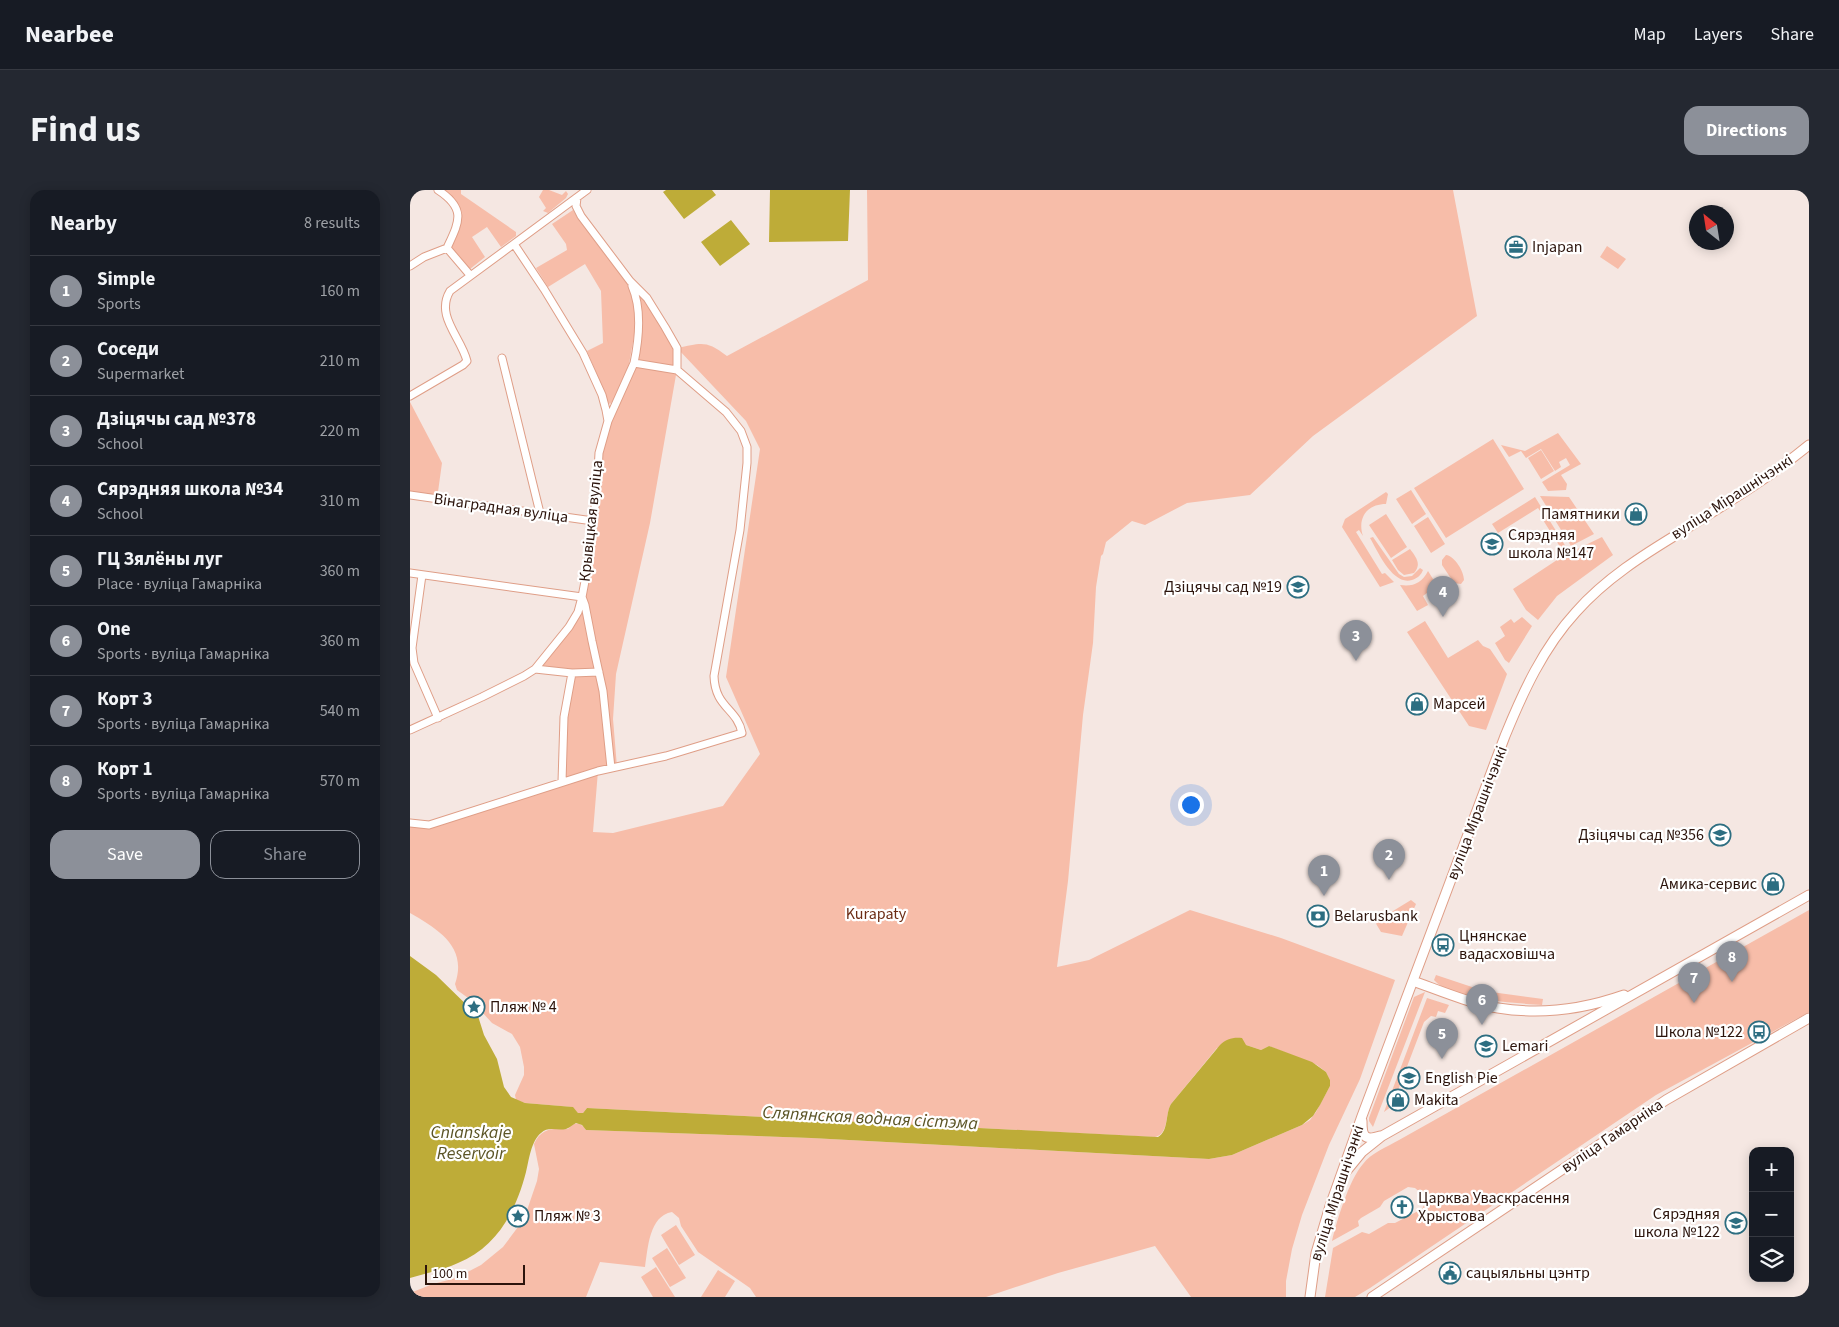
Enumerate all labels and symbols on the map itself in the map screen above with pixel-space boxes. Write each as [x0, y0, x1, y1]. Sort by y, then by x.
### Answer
north arrow [1689, 205, 1734, 250]
office icon: Injapan [1504, 235, 1528, 259]
place label: Injapan [1532, 236, 1582, 258]
street label: вуліца Мірашнічэнкі [1667, 449, 1797, 545]
street label: Крывіцкая вуліца [574, 459, 608, 583]
street label: Вінаградная вуліца [432, 488, 570, 528]
shop icon: Памятники [1624, 502, 1648, 526]
place label: Памятники [1541, 503, 1620, 525]
place label: Сярэдняя школа №147 [1508, 524, 1594, 564]
school or university icon: Сярэдняя школа №147 [1480, 532, 1504, 556]
school or university icon: Дзіцячы сад №19 [1286, 575, 1310, 599]
place label: Дзіцячы сад №19 [1164, 576, 1282, 598]
pin: 4 [1427, 576, 1459, 617]
pin: 3 [1340, 620, 1372, 661]
shop icon: Марсей [1405, 692, 1429, 716]
place label: Марсей [1433, 693, 1486, 715]
street label: вуліца Мірашнічэнкі [1441, 743, 1513, 883]
your location [1178, 792, 1204, 818]
school or university icon: Дзіцячы сад №356 [1708, 823, 1732, 847]
place label: Дзіцячы сад №356 [1578, 824, 1704, 846]
pin: 2 [1373, 839, 1405, 880]
pin: 1 [1308, 855, 1340, 896]
shop icon: Амика-сервис [1761, 872, 1785, 896]
place label: Амика-сервис [1660, 873, 1757, 895]
park label: Kurapaty [846, 903, 907, 925]
bank icon: Belarusbank [1306, 904, 1330, 928]
place label: Belarusbank [1334, 905, 1418, 927]
place label: Цнянскае вадасховішча [1459, 925, 1555, 965]
bus stop icon: Цнянскае вадасховішча [1431, 933, 1455, 957]
pin: 8 [1716, 941, 1748, 982]
pin: 7 [1678, 962, 1710, 1003]
pin: 6 [1466, 984, 1498, 1025]
place icon: Пляж № 4 [462, 995, 486, 1019]
place label: Пляж № 4 [490, 996, 557, 1018]
pin: 5 [1426, 1018, 1458, 1059]
bus stop icon: Школа №122 [1747, 1020, 1771, 1044]
place label: Школа №122 [1655, 1021, 1743, 1043]
school or university icon: Lemari [1474, 1034, 1498, 1058]
place label: Lemari [1502, 1035, 1548, 1057]
school or university icon: English Pie [1397, 1066, 1421, 1090]
place label: English Pie [1425, 1067, 1498, 1089]
shop icon: Makita [1386, 1088, 1410, 1112]
place label: Makita [1414, 1089, 1459, 1111]
street label: вуліца Гамарніка [1557, 1094, 1667, 1178]
water label: Сляпянская водная сістэма [762, 1100, 979, 1136]
water label: Cnianskaje Reservoir [431, 1120, 512, 1166]
street label: вуліца Мірашнічэнкі [1305, 1122, 1369, 1264]
place label: Царква Уваскрасення Хрыстова [1418, 1187, 1570, 1227]
church icon: Царква Уваскрасення Хрыстова [1390, 1195, 1414, 1219]
place label: Сярэдняя школа №122 [1634, 1203, 1720, 1243]
place icon: Пляж № 3 [506, 1204, 530, 1228]
place label: Пляж № 3 [534, 1205, 601, 1227]
school or university icon: Сярэдняя школа №122 [1724, 1211, 1748, 1235]
public building icon: сацыяльны цэнтр [1438, 1261, 1462, 1285]
scale bar [425, 1262, 525, 1285]
place label: сацыяльны цэнтр [1466, 1262, 1590, 1284]

